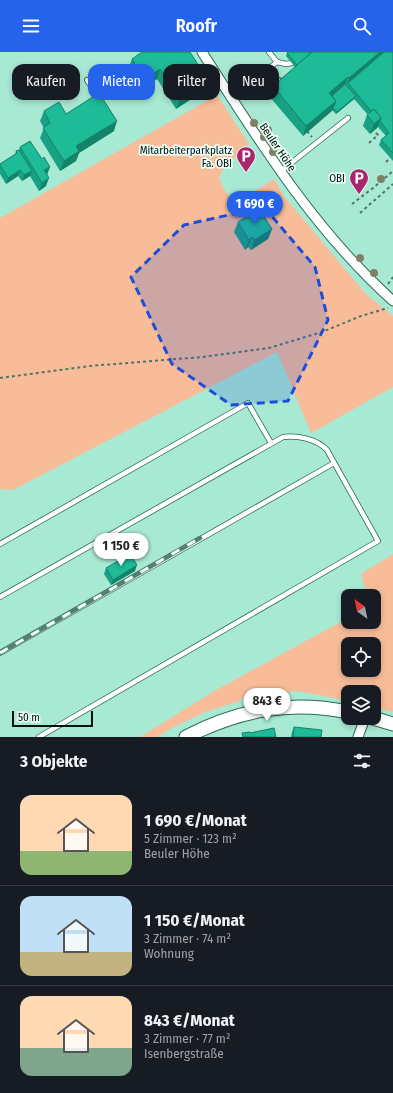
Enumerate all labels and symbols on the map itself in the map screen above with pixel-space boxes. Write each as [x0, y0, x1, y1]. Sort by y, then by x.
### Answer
street label: Beuler Höhe [257, 121, 299, 174]
place label: Mitarbeiterparkplatz Fa. OBI [140, 144, 233, 170]
parking icon: Mitarbeiterparkplatz Fa. OBI [235, 145, 257, 173]
parking icon: OBI [348, 167, 370, 195]
place label: OBI [329, 172, 345, 185]
pin: 1 690 € [218, 191, 292, 225]
pin: 1 150 € [84, 533, 158, 567]
north arrow [341, 589, 381, 629]
pin: 843 € [239, 688, 295, 722]
scale bar [12, 709, 93, 728]

